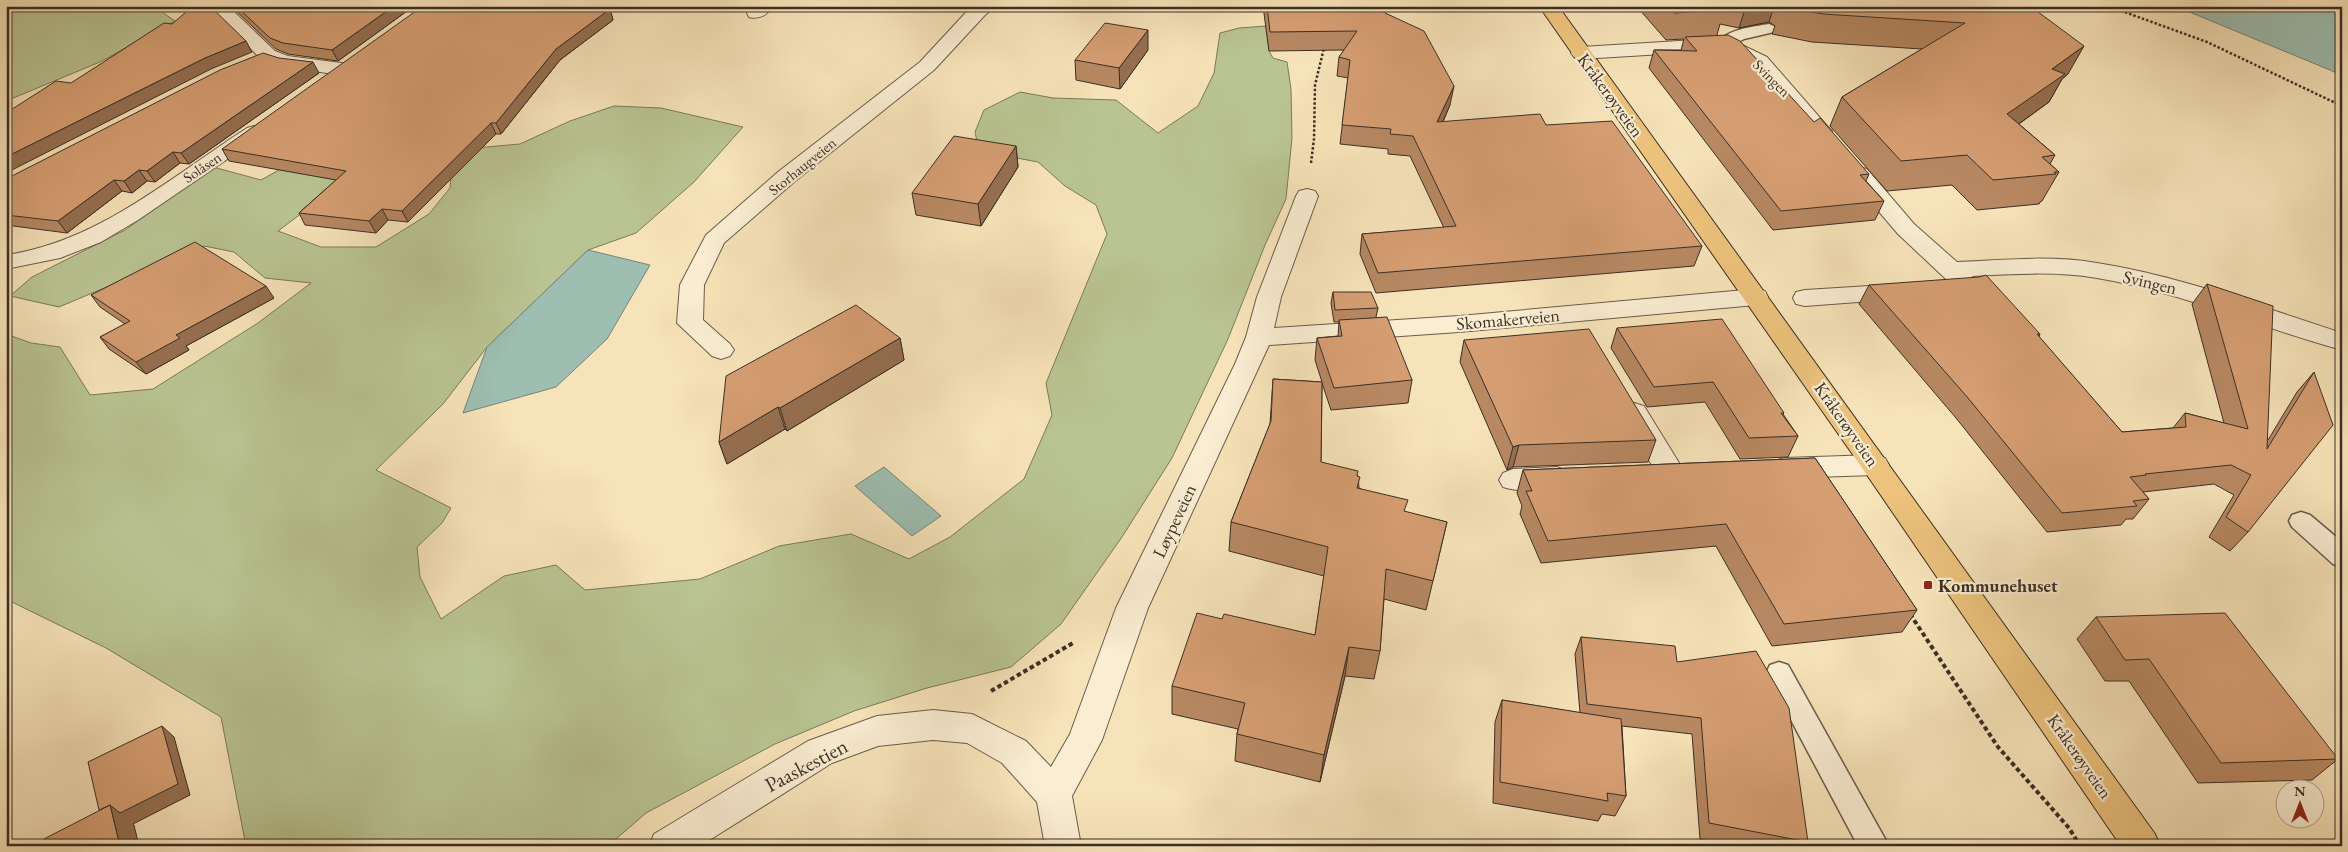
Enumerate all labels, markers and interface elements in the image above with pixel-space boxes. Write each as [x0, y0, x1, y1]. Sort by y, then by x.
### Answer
street label: Kråkerøyveien [1573, 48, 1650, 142]
street label: Svingen [1749, 55, 1795, 101]
street label: Storhaugveien [764, 133, 840, 199]
street label: Solåsen [179, 147, 225, 187]
street label: Svingen [2121, 265, 2180, 299]
street label: Skomakerveien [1455, 303, 1561, 335]
street label: Kråkerøyveien [1809, 377, 1885, 471]
street label: Løypeveien [1147, 480, 1201, 561]
place label: Kommunehuset [1938, 574, 2058, 597]
marker: Kommunehuset [1922, 579, 1934, 591]
street label: Kråkerøyveien [2042, 709, 2118, 803]
street label: Paaskestien [760, 732, 852, 798]
north arrow [2276, 780, 2326, 830]
text: N [2294, 782, 2306, 800]

